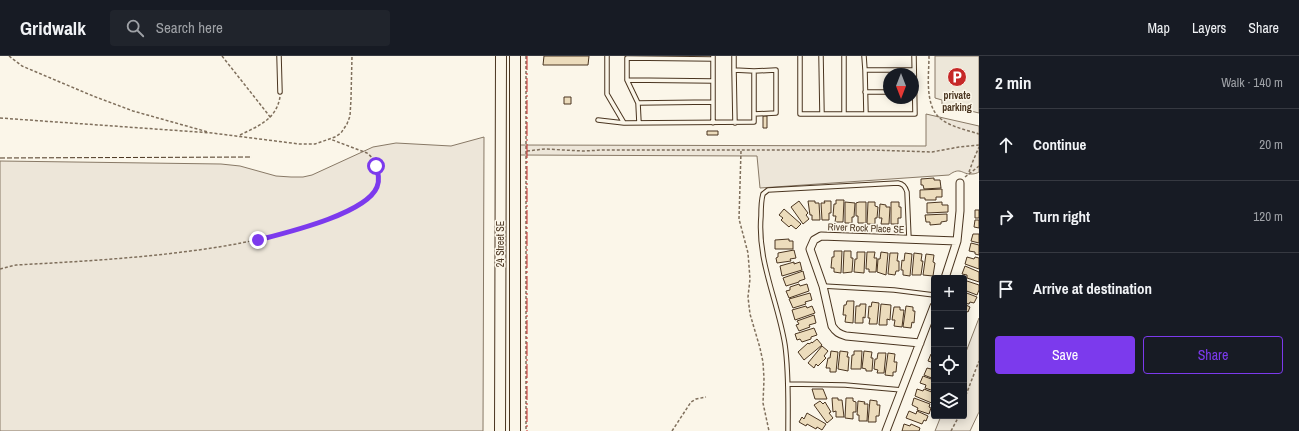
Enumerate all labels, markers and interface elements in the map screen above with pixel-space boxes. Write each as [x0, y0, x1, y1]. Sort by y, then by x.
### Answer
search box [110, 10, 390, 46]
text: Gridwalk [20, 15, 86, 41]
icon: search [124, 17, 146, 39]
text: Search here [156, 17, 223, 38]
text: Map [1148, 19, 1170, 37]
text: Layers [1192, 19, 1226, 37]
text: Share [1248, 19, 1279, 37]
parking icon: private parking [946, 66, 968, 88]
north arrow [883, 68, 919, 104]
text: 2 min [995, 71, 1031, 94]
text: Walk · 140 m [1221, 74, 1283, 91]
place label: private parking [942, 89, 972, 114]
icon: ahead [995, 134, 1017, 156]
text: Continue [1033, 134, 1086, 155]
text: 20 m [1259, 136, 1283, 153]
route start [367, 157, 385, 175]
icon: right [995, 206, 1017, 228]
text: Turn right [1033, 206, 1090, 227]
text: 120 m [1253, 208, 1283, 225]
street label: River Rock Place SE [828, 220, 904, 236]
street label: 24 Street SE [494, 221, 507, 267]
route end [249, 231, 267, 249]
map controls [931, 275, 967, 419]
button: + [931, 275, 967, 311]
icon: arrive [995, 278, 1017, 300]
text: Arrive at destination [1033, 278, 1152, 299]
button: − [931, 311, 967, 347]
button: Save [995, 336, 1135, 374]
button: Share [1143, 336, 1283, 374]
button: locate [931, 347, 967, 383]
button: layers [931, 383, 967, 419]

